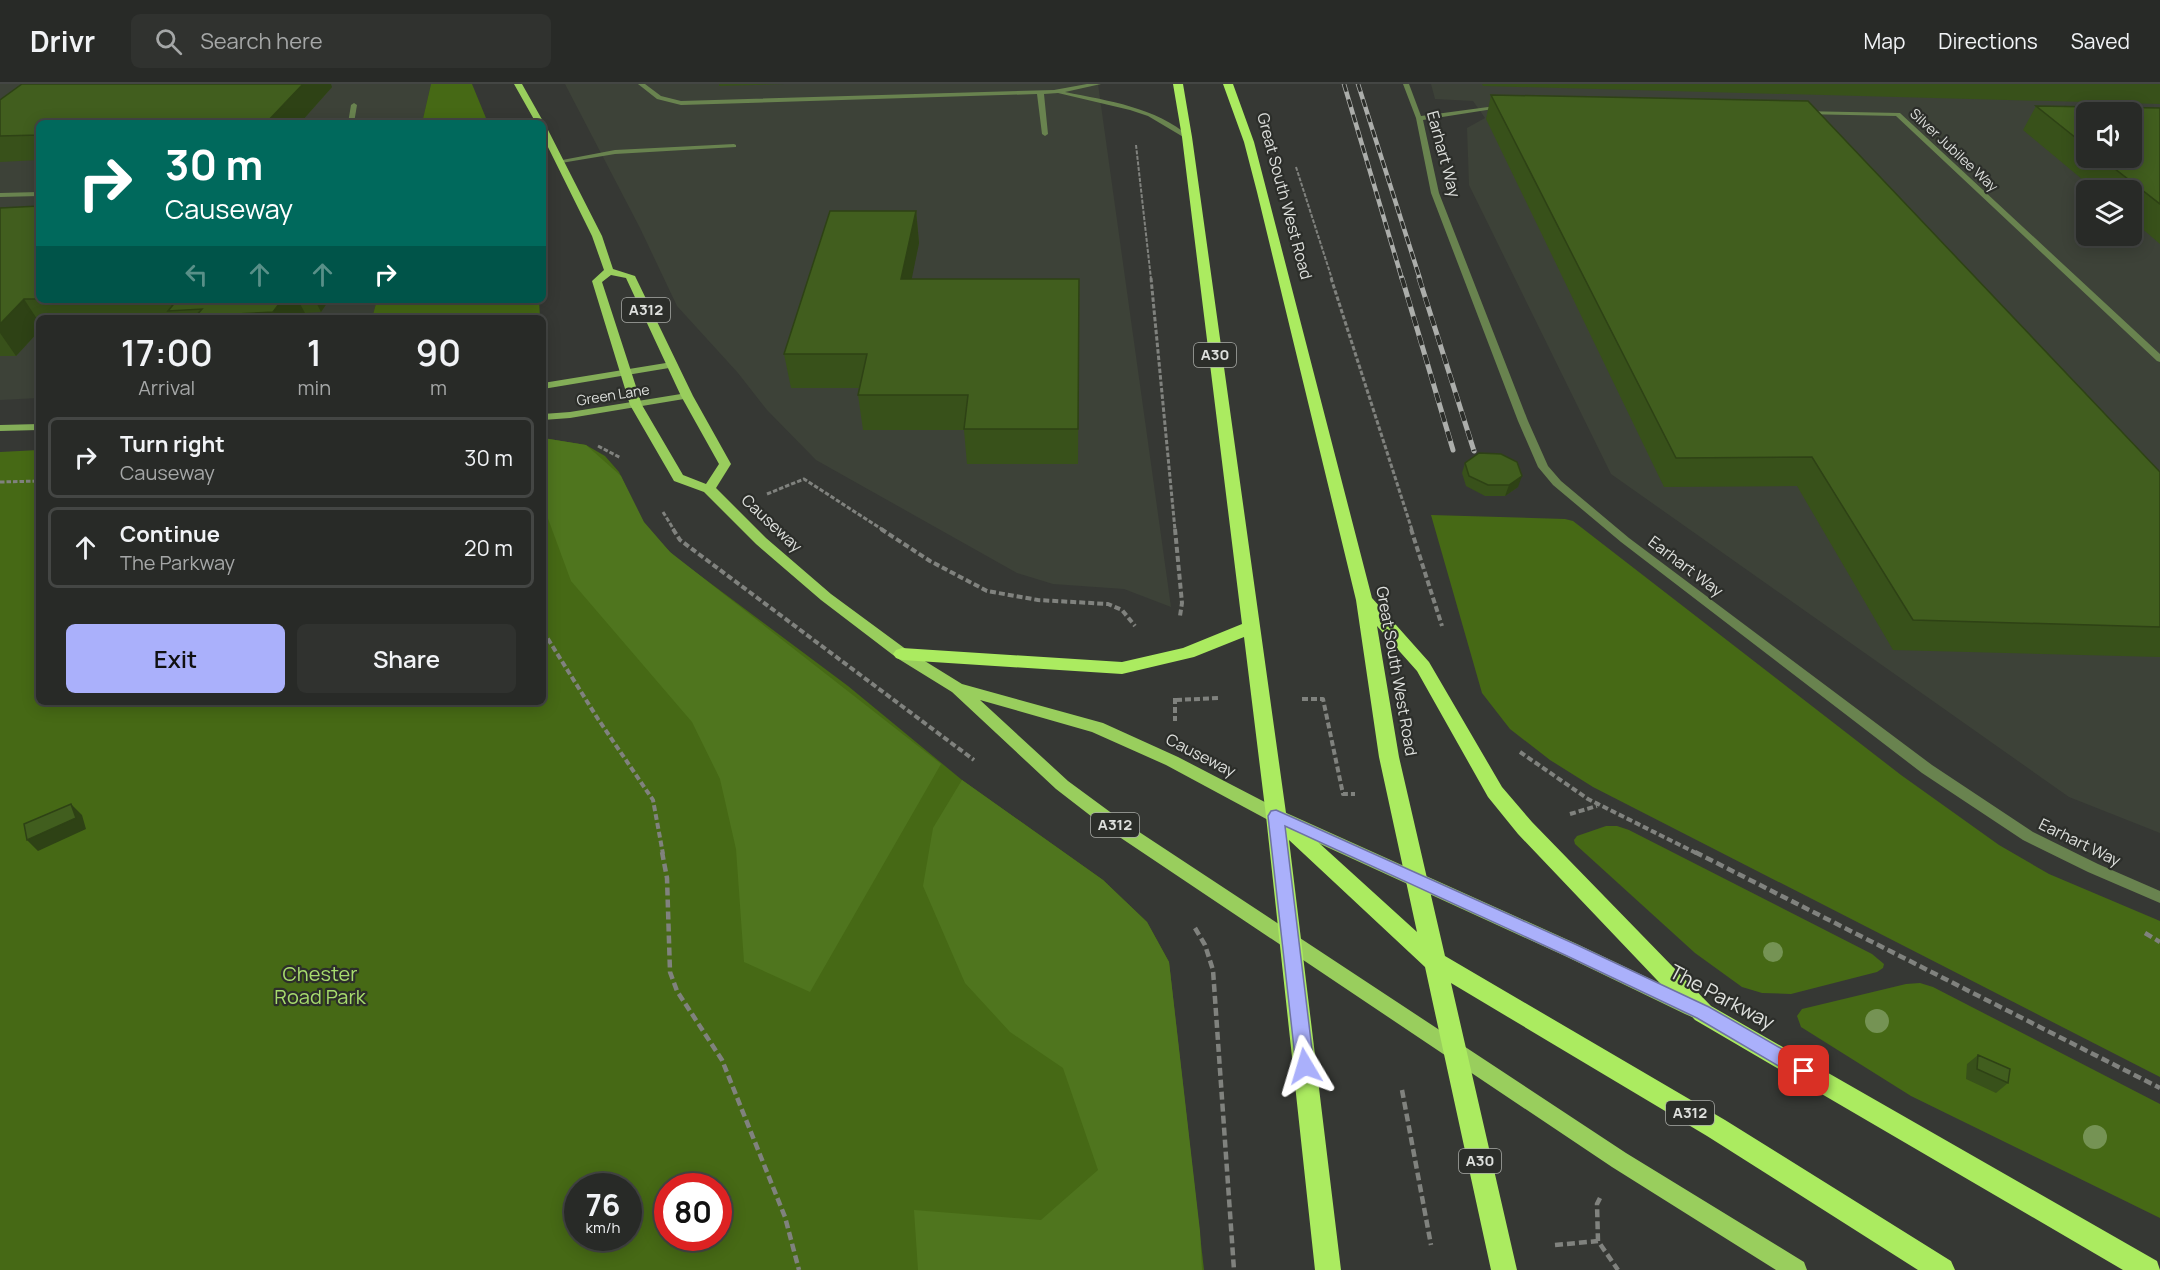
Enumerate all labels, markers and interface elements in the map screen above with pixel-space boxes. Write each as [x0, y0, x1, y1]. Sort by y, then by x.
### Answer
search box [131, 14, 551, 68]
text: Drivr [30, 22, 95, 60]
icon: search [152, 25, 185, 58]
text: Search here [200, 26, 323, 56]
text: Map [1864, 27, 1905, 55]
text: Directions [1938, 27, 2038, 55]
text: Saved [2071, 27, 2130, 55]
map controls [2076, 102, 2142, 246]
button: sound [2076, 102, 2142, 168]
street label: Silver Jubilee Way [1906, 104, 2003, 196]
street label: Earhart Way [1422, 108, 1466, 200]
street label: Great South West Road [1252, 110, 1318, 282]
text: 30 m [165, 135, 263, 193]
icon: right [66, 144, 144, 222]
button: layers [2076, 180, 2142, 246]
text: Causeway [165, 190, 293, 227]
icon: left [180, 258, 213, 291]
icon: ahead [243, 258, 276, 291]
icon: ahead [306, 258, 339, 291]
icon: right [369, 258, 402, 291]
road number: A312 [622, 298, 670, 322]
text: 17:00 [121, 328, 213, 377]
text: 1 [307, 328, 322, 377]
text: 90 [416, 328, 461, 377]
road number: A30 [1194, 343, 1236, 367]
text: Arrival [138, 374, 195, 401]
text: min [298, 374, 331, 401]
text: m [430, 374, 447, 401]
street label: Green Lane [575, 379, 651, 410]
text: Turn right [120, 429, 225, 459]
icon: right [69, 441, 102, 474]
text: 30 m [464, 443, 513, 473]
text: Causeway [120, 459, 215, 486]
street label: Causeway [737, 489, 808, 557]
text: Continue [120, 519, 220, 549]
icon: ahead [69, 531, 102, 564]
street label: Earhart Way [1644, 531, 1728, 602]
text: 20 m [464, 533, 513, 563]
text: The Parkway [120, 549, 235, 576]
street label: Great South West Road [1371, 584, 1423, 758]
button: Exit [66, 624, 285, 693]
button: Share [297, 624, 516, 693]
street label: Causeway [1162, 728, 1240, 782]
road number: A312 [1091, 813, 1139, 837]
street label: Earhart Way [2035, 813, 2125, 872]
street label: The Parkway [1665, 958, 1780, 1036]
park label: Chester Road Park [274, 960, 367, 1010]
position arrow [1273, 1034, 1337, 1098]
pin [1778, 1045, 1829, 1096]
icon: arrive [1787, 1054, 1820, 1087]
road number: A312 [1666, 1101, 1714, 1125]
road number: A30 [1459, 1149, 1501, 1173]
speed limit sign: 80 [654, 1173, 732, 1251]
text: 76 [586, 1184, 620, 1225]
text: km/h [586, 1217, 620, 1238]

